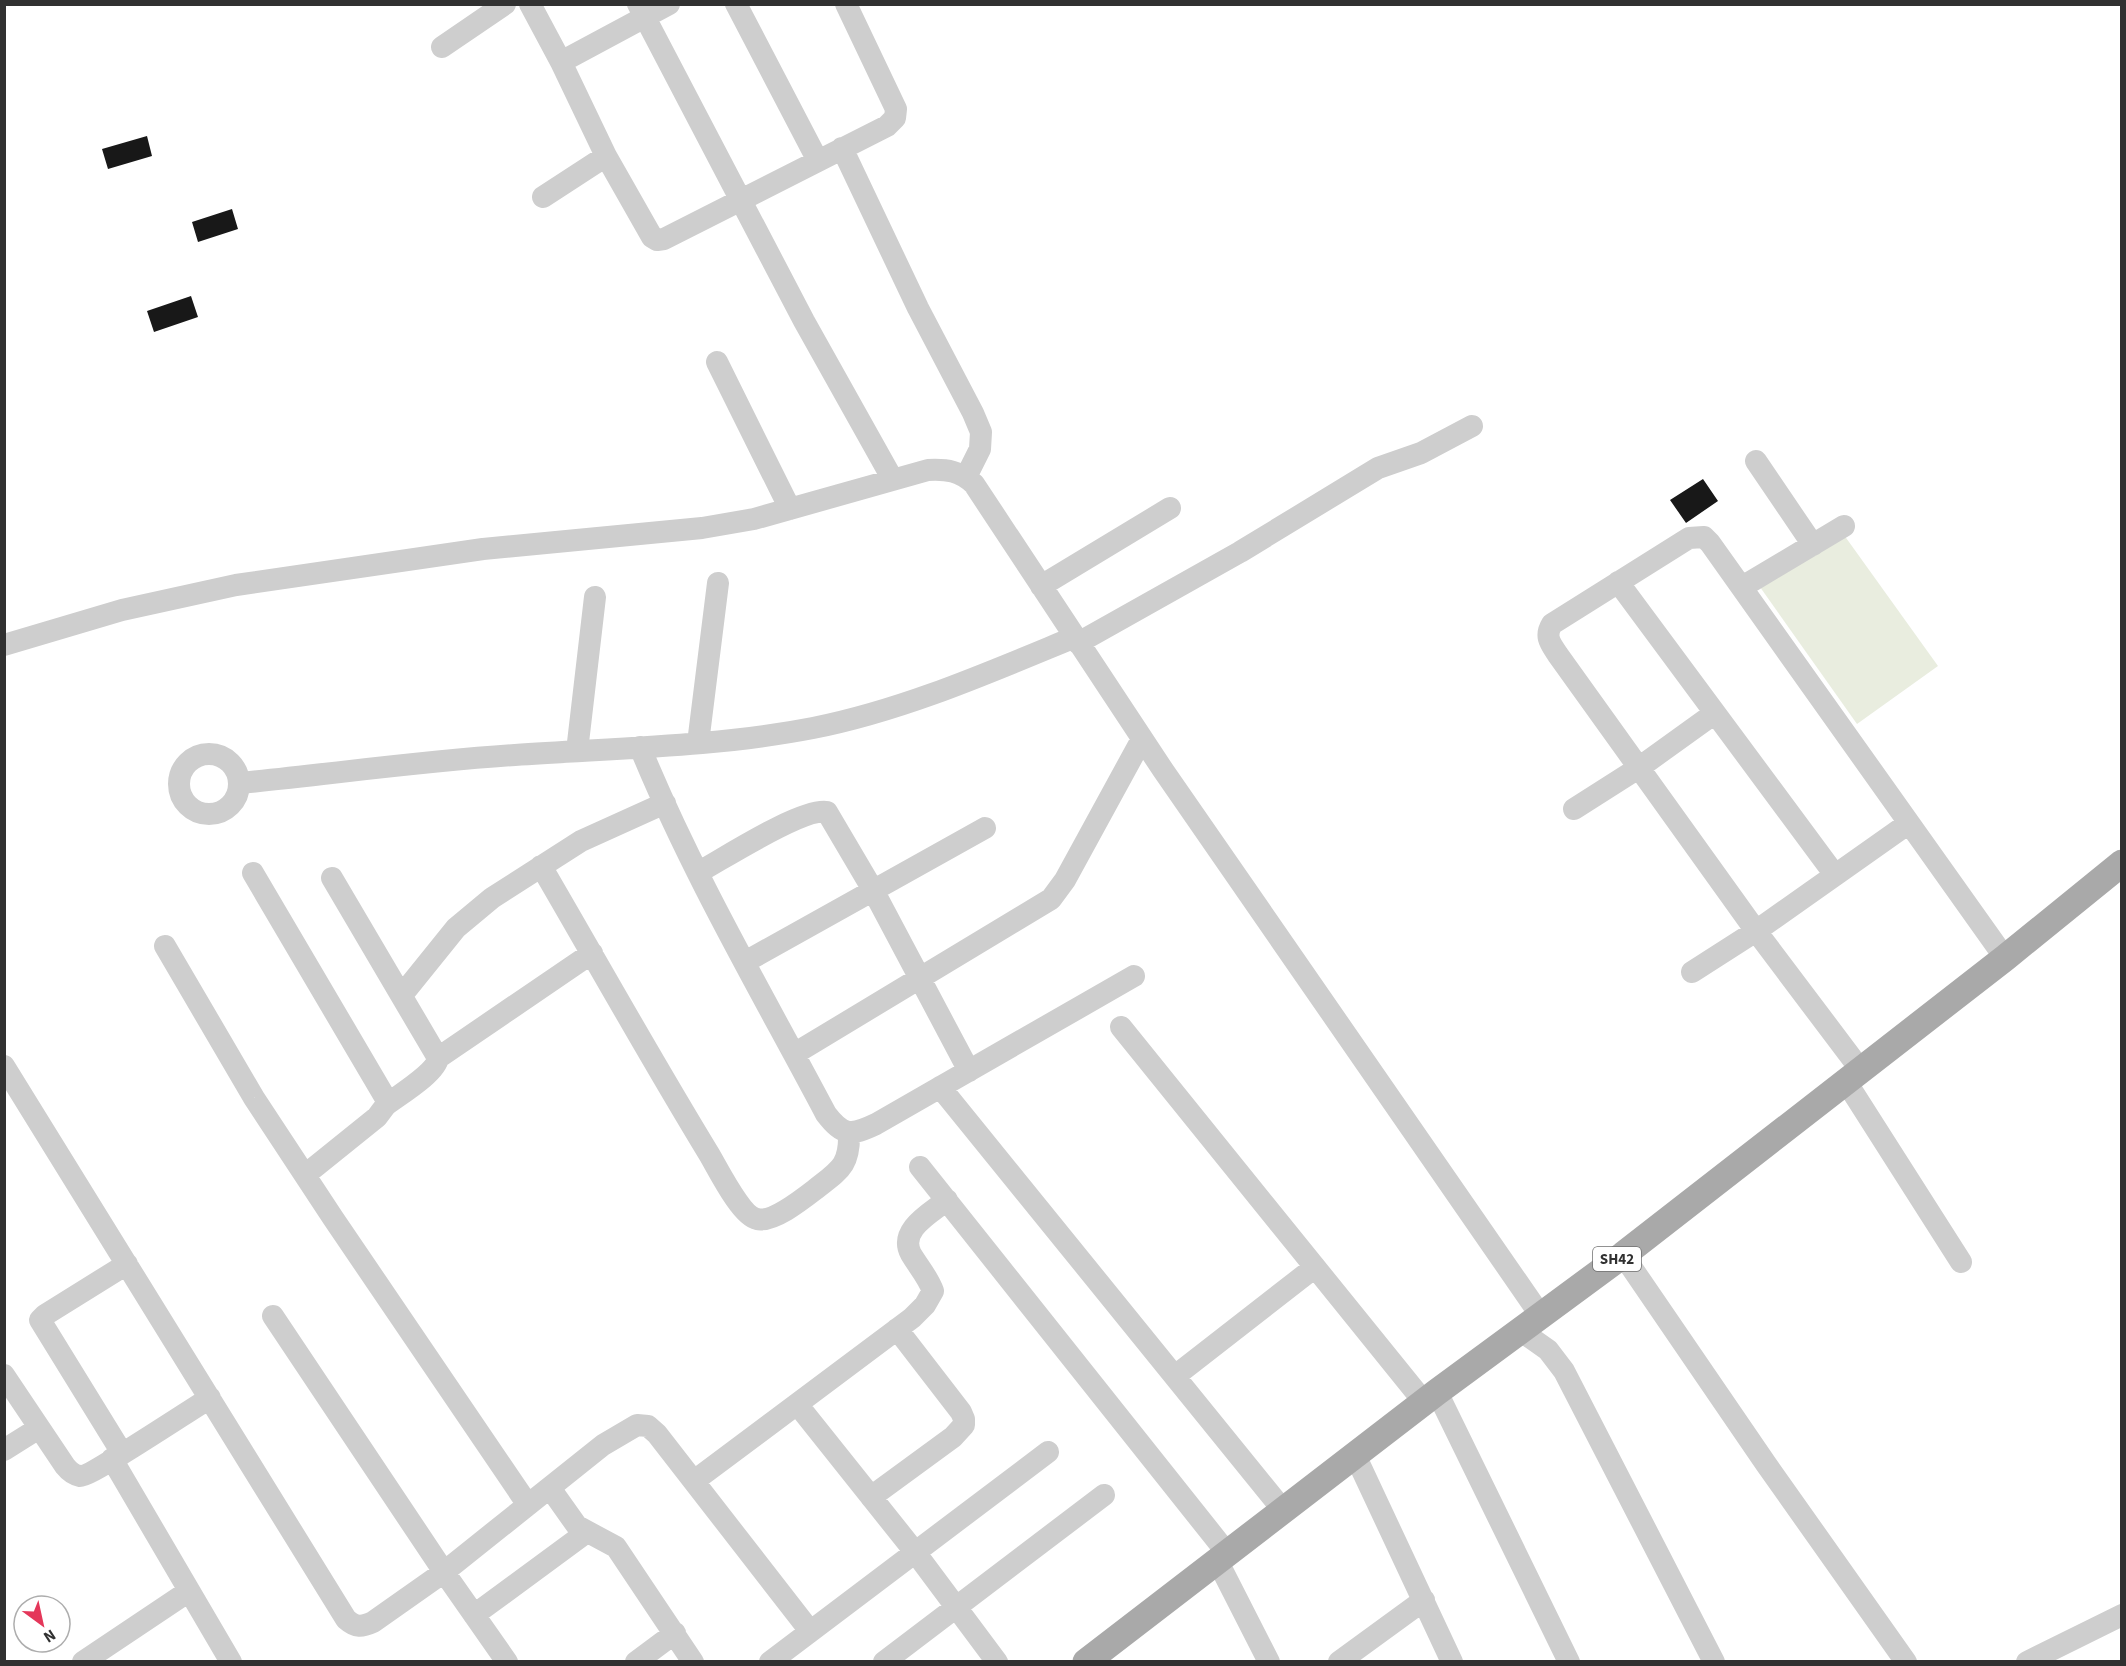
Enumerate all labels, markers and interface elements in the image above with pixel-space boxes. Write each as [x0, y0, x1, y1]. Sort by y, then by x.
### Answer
road number: SH42 [1593, 1247, 1641, 1271]
north arrow [12, 1594, 72, 1654]
text: N [39, 1624, 60, 1648]

